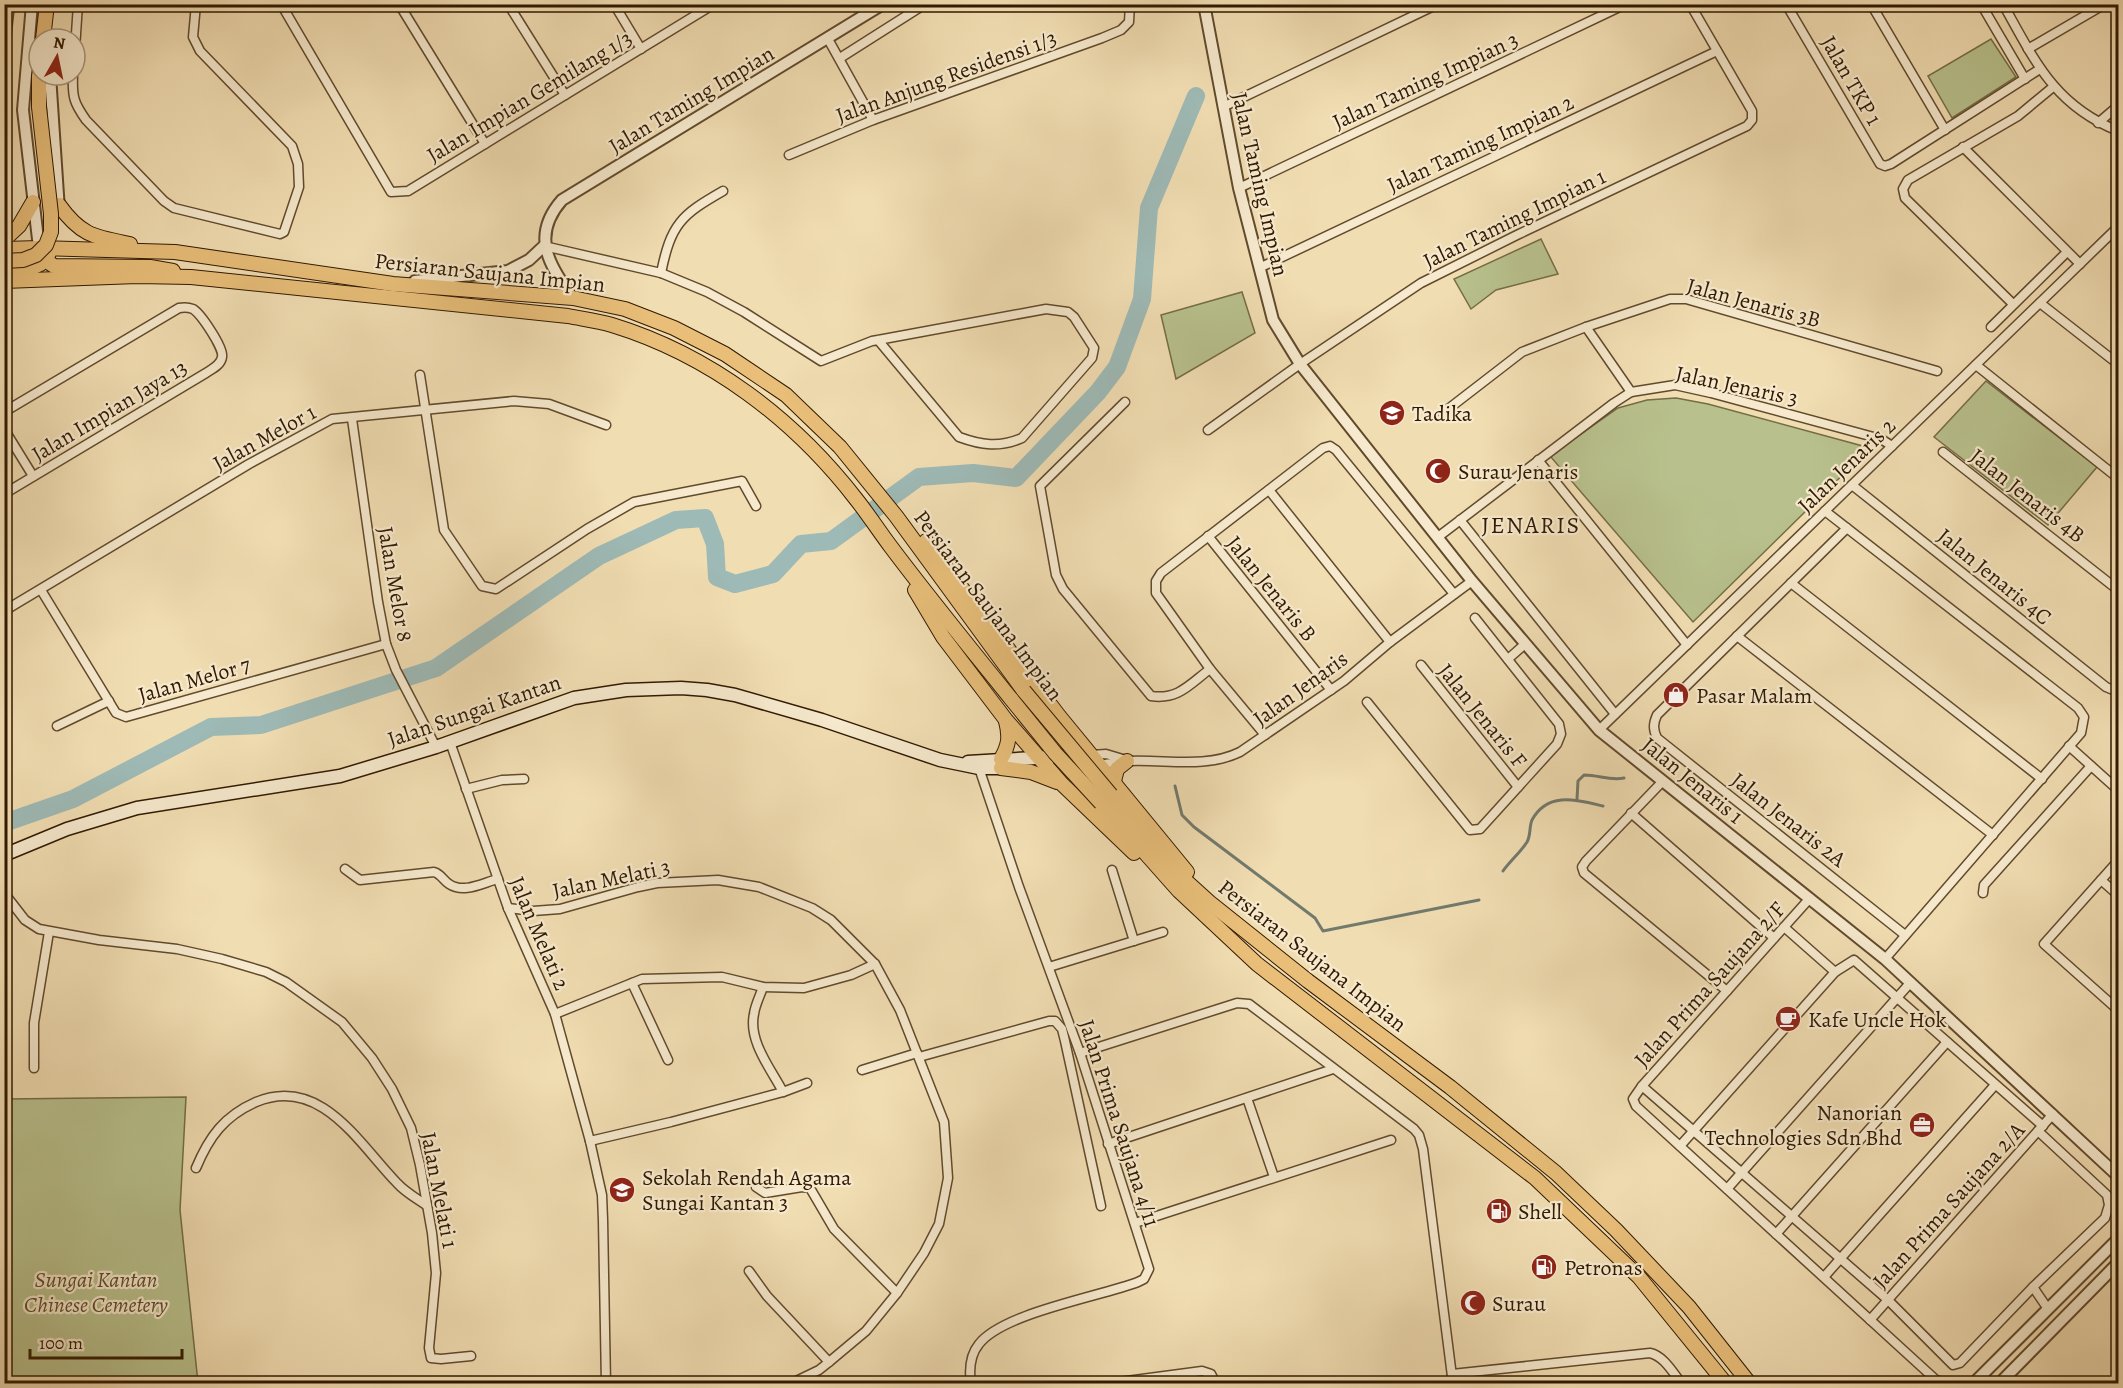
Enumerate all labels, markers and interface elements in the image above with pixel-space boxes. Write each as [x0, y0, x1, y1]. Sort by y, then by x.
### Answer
street label: Jalan Anjung Residensi 1/3 [832, 23, 1061, 131]
street label: Jalan Impian Gemilang 1/3 [421, 24, 638, 170]
street label: Jalan Taming Impian 3 [1328, 25, 1523, 137]
north arrow [27, 27, 87, 87]
street label: Jalan TKP 1 [1813, 30, 1889, 131]
text: N [52, 31, 67, 55]
street label: Jalan Taming Impian [603, 39, 780, 161]
street label: Jalan Taming Impian 2 [1382, 87, 1579, 200]
street label: Jalan Taming Impian [1224, 89, 1296, 279]
street label: Jalan Taming Impian 1 [1418, 162, 1611, 276]
street label: Persiaran Saujana Impian [373, 246, 607, 300]
street label: Jalan Jenaris 3B [1683, 271, 1824, 335]
street label: Jalan Impian Jaya 13 [26, 353, 193, 469]
street label: Jalan Jenaris 3 [1673, 358, 1801, 414]
street label: Jalan Melor 1 [208, 397, 321, 479]
school or university icon: Tadika [1377, 398, 1407, 428]
place label: Tadika [1412, 399, 1473, 429]
street label: Jalan Jenaris 2 [1791, 411, 1902, 520]
street label: Jalan Jenaris 4B [1964, 441, 2091, 550]
mosque icon: Surau Jenaris [1423, 456, 1453, 486]
place label: Surau Jenaris [1458, 457, 1578, 487]
street label: Persiaran Saujana Impian [907, 504, 1070, 707]
district label: JENARIS [1481, 509, 1581, 541]
street label: Jalan Jenaris 4C [1931, 521, 2058, 632]
street label: Jalan Melor 8 [370, 524, 420, 644]
street label: Jalan Jenaris B [1219, 529, 1323, 648]
street label: Jalan Jenaris [1247, 644, 1354, 734]
street label: Jalan Melor 7 [135, 649, 255, 710]
street label: Jalan Jenaris F [1431, 657, 1534, 774]
street label: Jalan Sungai Kantan [384, 667, 565, 755]
shop icon: Pasar Malam [1661, 680, 1691, 710]
place label: Pasar Malam [1696, 681, 1812, 711]
street label: Jalan Jenaris 1 [1635, 731, 1749, 831]
street label: Jalan Jenaris 2A [1725, 765, 1853, 875]
street label: Jalan Melati 3 [550, 852, 673, 906]
street label: Jalan Melati 2 [502, 872, 576, 995]
street label: Persiaran Saujana Impian [1212, 873, 1413, 1039]
street label: Jalan Prima Saujana 2/F [1627, 895, 1792, 1074]
cafe icon: Kafe Uncle Hok [1773, 1004, 1803, 1034]
place label: Kafe Uncle Hok [1808, 1005, 1947, 1035]
street label: Jalan Prima Saujana 4/11 [1071, 1016, 1167, 1231]
place label: Nanorian Technologies Sdn Bhd [1705, 1098, 1902, 1153]
office icon: Nanorian Technologies Sdn Bhd [1907, 1110, 1937, 1140]
street label: Jalan Prima Saujana 2/A [1866, 1115, 2032, 1295]
street label: Jalan Melati 1 [413, 1129, 465, 1251]
place label: Sekolah Rendah Agama Sungai Kantan 3 [642, 1163, 852, 1218]
school or university icon: Sekolah Rendah Agama Sungai Kantan 3 [607, 1175, 637, 1205]
fuel station icon: Shell [1484, 1196, 1514, 1226]
place label: Shell [1518, 1197, 1562, 1227]
fuel station icon: Petronas [1529, 1252, 1559, 1282]
place label: Petronas [1564, 1253, 1643, 1283]
park label: Sungai Kantan Chinese Cemetery [24, 1265, 168, 1320]
mosque icon: Surau [1458, 1288, 1488, 1318]
place label: Surau [1492, 1289, 1546, 1319]
scale bar [30, 1322, 182, 1360]
text: 100 m [39, 1331, 83, 1355]

